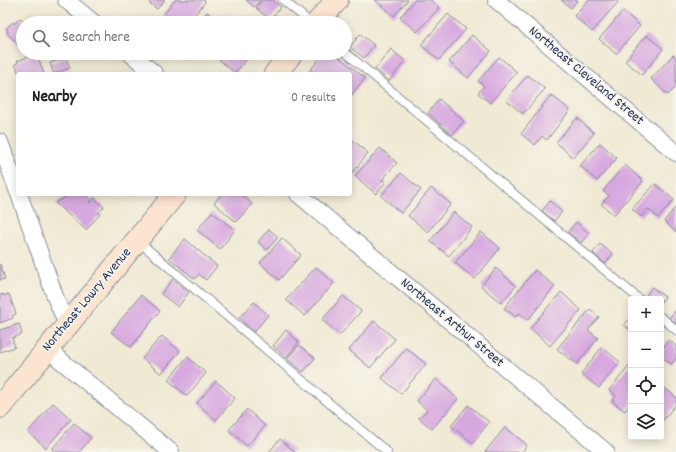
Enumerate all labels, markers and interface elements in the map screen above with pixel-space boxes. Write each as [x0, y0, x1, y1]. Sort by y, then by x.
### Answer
search box [16, 16, 352, 60]
street label: Northeast Cleveland Street [524, 22, 648, 130]
icon: search [30, 27, 52, 49]
text: Search here [62, 27, 130, 49]
text: Nearby [32, 86, 76, 110]
text: 0 results [291, 89, 336, 108]
street label: Northeast Lowry Avenue [37, 244, 137, 356]
street label: Northeast Arthur Street [396, 274, 508, 372]
map controls [628, 296, 664, 440]
button: + [628, 296, 664, 332]
button: − [628, 332, 664, 368]
button: locate [628, 368, 664, 404]
button: layers [628, 404, 664, 440]

